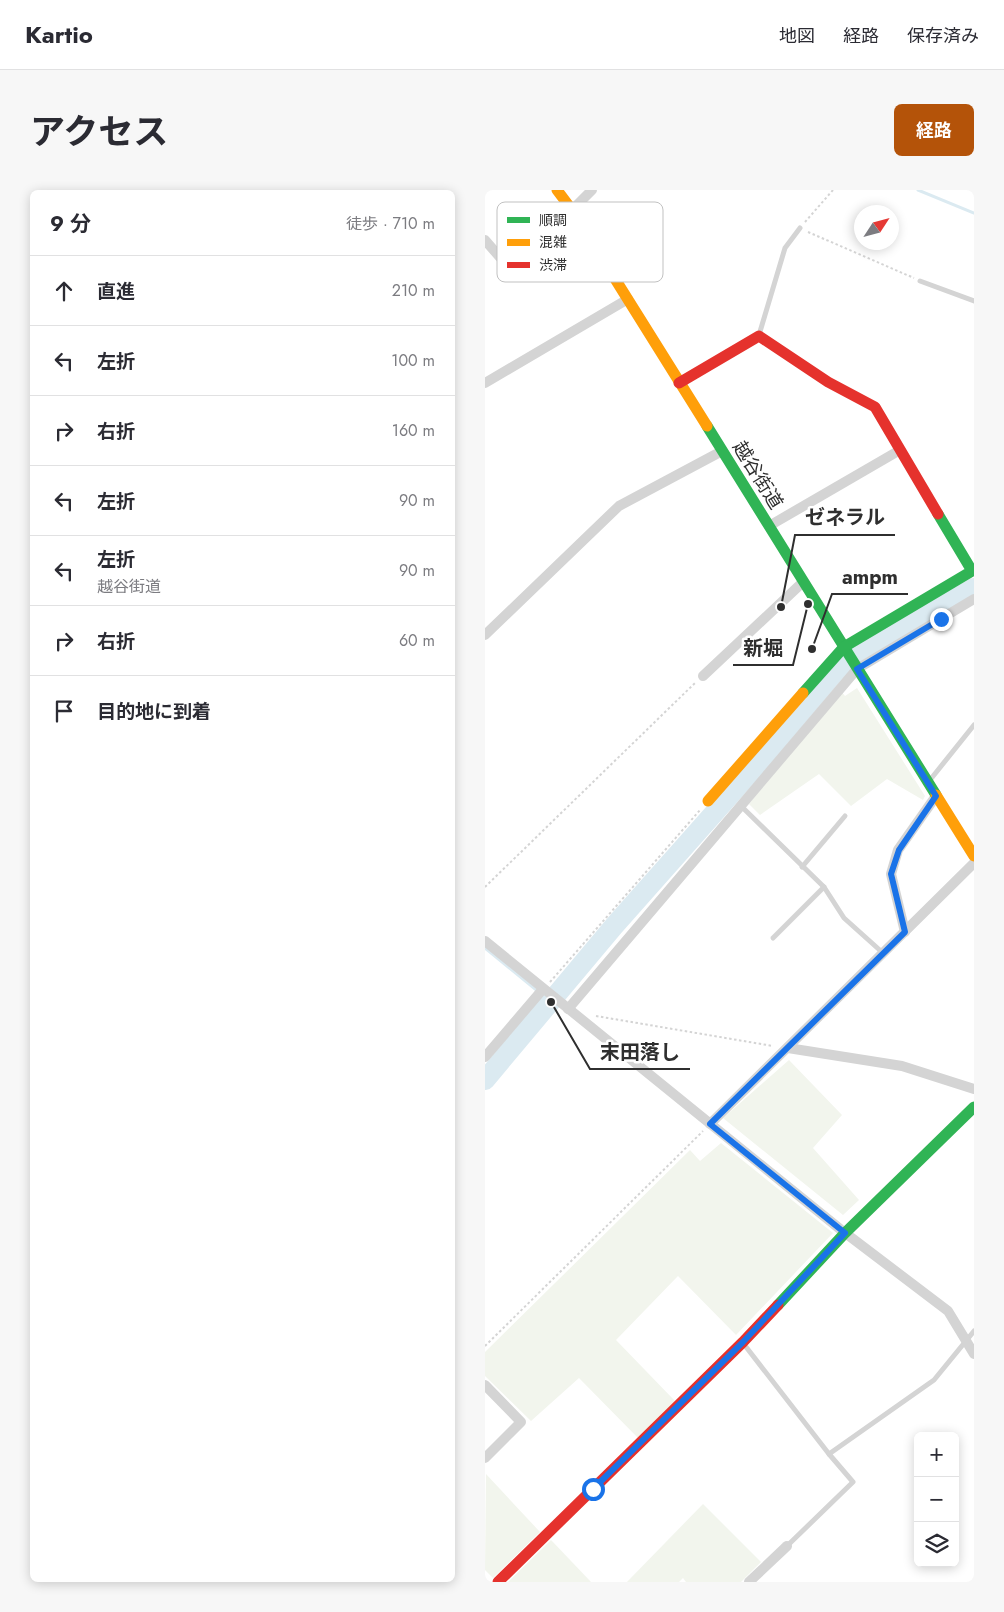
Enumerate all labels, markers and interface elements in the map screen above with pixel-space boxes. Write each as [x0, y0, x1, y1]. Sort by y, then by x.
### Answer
text: Kartio [25, 17, 93, 52]
text: 地図 [779, 23, 815, 49]
text: 経路 [843, 23, 879, 49]
text: 保存済み [907, 23, 979, 49]
button: 経路 [894, 104, 974, 156]
text: アクセス [30, 107, 168, 157]
legend [497, 202, 663, 282]
north arrow [854, 205, 899, 250]
text: 9 分 [50, 209, 91, 239]
text: 順調 [539, 210, 567, 230]
text: 徒歩 · 710 m [346, 212, 435, 235]
text: 混雑 [539, 232, 567, 252]
text: 渋滞 [539, 255, 567, 275]
icon: ahead [50, 277, 78, 305]
text: 直進 [97, 278, 135, 305]
text: 210 m [392, 279, 435, 302]
icon: left [50, 347, 78, 375]
text: 左折 [97, 348, 135, 375]
text: 100 m [391, 349, 435, 372]
icon: right [50, 417, 78, 445]
text: 右折 [97, 418, 135, 445]
text: 160 m [392, 419, 435, 442]
street label: 越谷街道 [726, 436, 790, 514]
icon: left [50, 487, 78, 515]
text: 左折 [97, 488, 135, 515]
text: 90 m [399, 489, 435, 512]
callout: ゼネラル [795, 500, 895, 535]
text: ゼネラル [805, 503, 885, 532]
text: 左折 [97, 546, 135, 573]
icon: left [50, 557, 78, 585]
text: 90 m [399, 559, 435, 582]
callout: ampm [832, 559, 908, 594]
text: ampm [842, 563, 898, 592]
text: 越谷街道 [97, 575, 161, 598]
route end [930, 608, 953, 631]
icon: right [50, 627, 78, 655]
text: 右折 [97, 628, 135, 655]
text: 60 m [399, 629, 435, 652]
callout: 新堀 [733, 630, 793, 665]
text: 新堀 [743, 634, 783, 663]
icon: arrive [50, 697, 78, 725]
text: 目的地に到着 [97, 698, 211, 725]
callout: 末田落し [590, 1034, 690, 1069]
text: 末田落し [600, 1038, 680, 1067]
map controls [914, 1432, 959, 1567]
button: + [914, 1432, 959, 1477]
button: − [914, 1477, 959, 1522]
route start [582, 1478, 605, 1501]
button: layers [914, 1522, 959, 1567]

